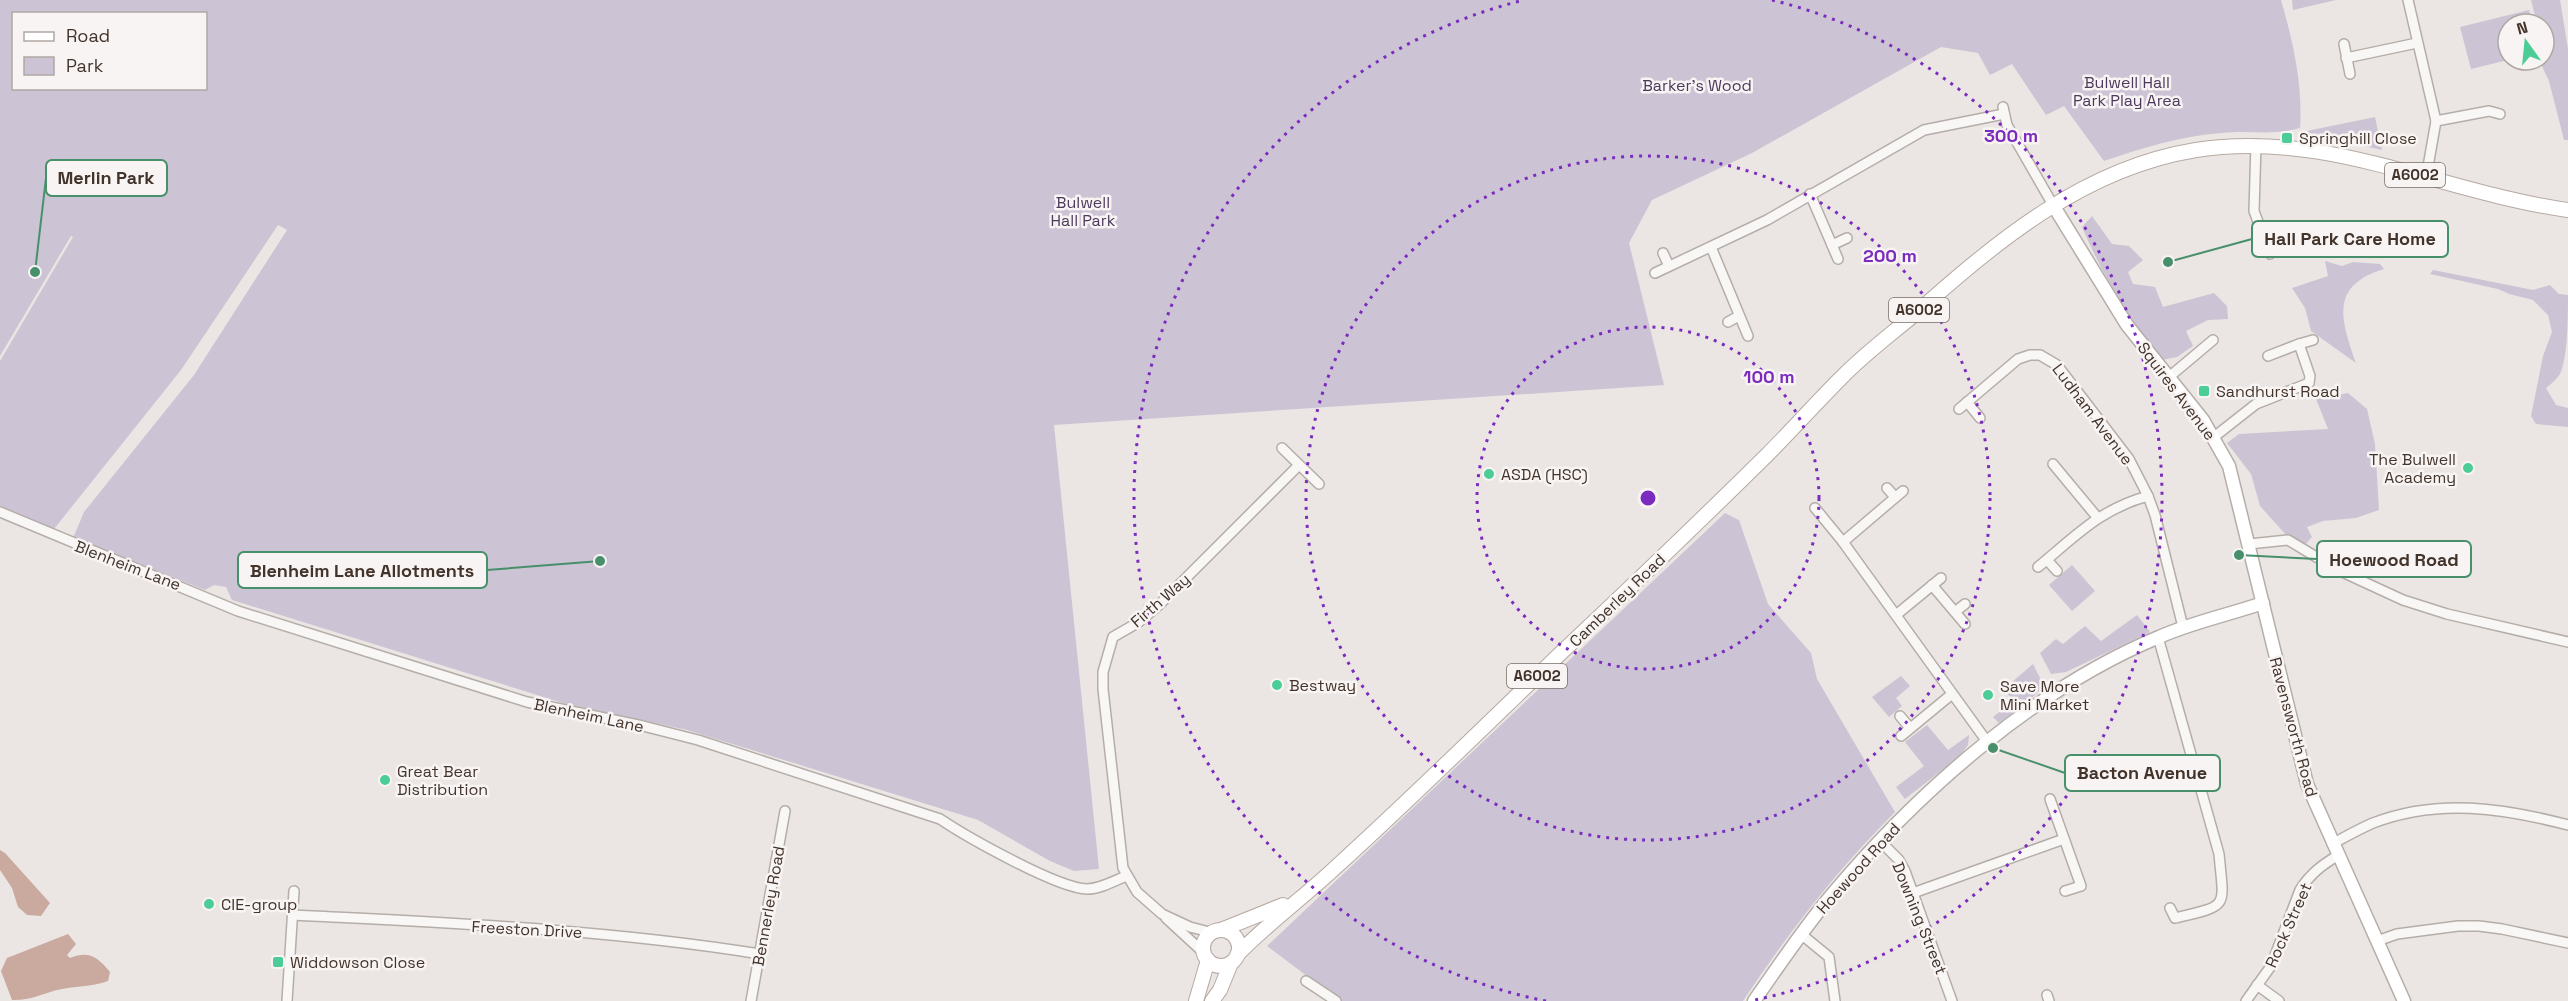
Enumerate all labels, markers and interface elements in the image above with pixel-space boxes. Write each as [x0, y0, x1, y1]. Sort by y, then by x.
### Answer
legend [12, 12, 207, 90]
north arrow [2496, 12, 2556, 72]
text: N [2514, 16, 2530, 40]
text: Road [66, 24, 110, 47]
text: Park [66, 54, 104, 77]
park label: Bulwell Hall Park Play Area [2073, 72, 2181, 111]
park label: Barker's Wood [1642, 75, 1752, 96]
text: 300 m [1984, 124, 2038, 147]
place label: Springhill Close [2299, 128, 2417, 149]
marker: Springhill Close [2280, 131, 2294, 145]
callout: Merlin Park [46, 160, 167, 196]
road number: A6002 [2385, 163, 2445, 187]
text: Merlin Park [57, 166, 155, 189]
park label: Bulwell Hall Park [1051, 192, 1116, 231]
callout: Hall Park Care Home [2252, 221, 2448, 257]
text: Hall Park Care Home [2264, 227, 2436, 250]
text: 200 m [1863, 244, 1917, 267]
road number: A6002 [1889, 298, 1949, 322]
street label: Squires Avenue [2133, 338, 2220, 445]
street label: Ludham Avenue [2048, 359, 2138, 469]
text: 100 m [1743, 365, 1795, 388]
place label: Sandhurst Road [2216, 381, 2339, 402]
marker: Sandhurst Road [2197, 384, 2211, 398]
place label: The Bulwell Academy [2369, 449, 2456, 488]
marker: The Bulwell Academy [2461, 461, 2475, 475]
place label: ASDA (HSC) [1501, 464, 1588, 485]
marker: ASDA (HSC) [1482, 467, 1496, 481]
centre of rings [1638, 488, 1658, 508]
street label: Blenheim Lane [72, 536, 184, 595]
callout: Hoewood Road [2317, 541, 2471, 577]
text: Hoewood Road [2329, 548, 2459, 571]
street label: Camberley Road [1565, 549, 1670, 652]
callout: Blenheim Lane Allotments [238, 552, 487, 588]
text: Blenheim Lane Allotments [250, 559, 474, 582]
street label: Firth Way [1126, 569, 1195, 632]
street label: Ravensworth Road [2265, 655, 2322, 799]
road number: A6002 [1507, 664, 1567, 688]
place label: Bestway [1289, 675, 1356, 696]
place label: Save More Mini Market [2000, 676, 2089, 715]
marker: Bestway [1270, 678, 1284, 692]
marker: Save More Mini Market [1981, 688, 1995, 702]
street label: Blenheim Lane [532, 694, 646, 737]
callout: Bacton Avenue [2065, 755, 2220, 791]
place label: Great Bear Distribution [397, 761, 488, 800]
text: Bacton Avenue [2077, 761, 2207, 784]
marker: Great Bear Distribution [378, 773, 392, 787]
street label: Hoewood Road [1812, 818, 1905, 918]
street label: Bennerley Road [748, 844, 789, 968]
street label: Downing Street [1887, 859, 1952, 978]
street label: Rock Street [2260, 879, 2317, 971]
place label: CIE-group [221, 894, 297, 915]
marker: CIE-group [202, 897, 216, 911]
street label: Freeston Drive [471, 916, 583, 943]
place label: Widdowson Close [290, 952, 425, 973]
marker: Widdowson Close [271, 955, 285, 969]

